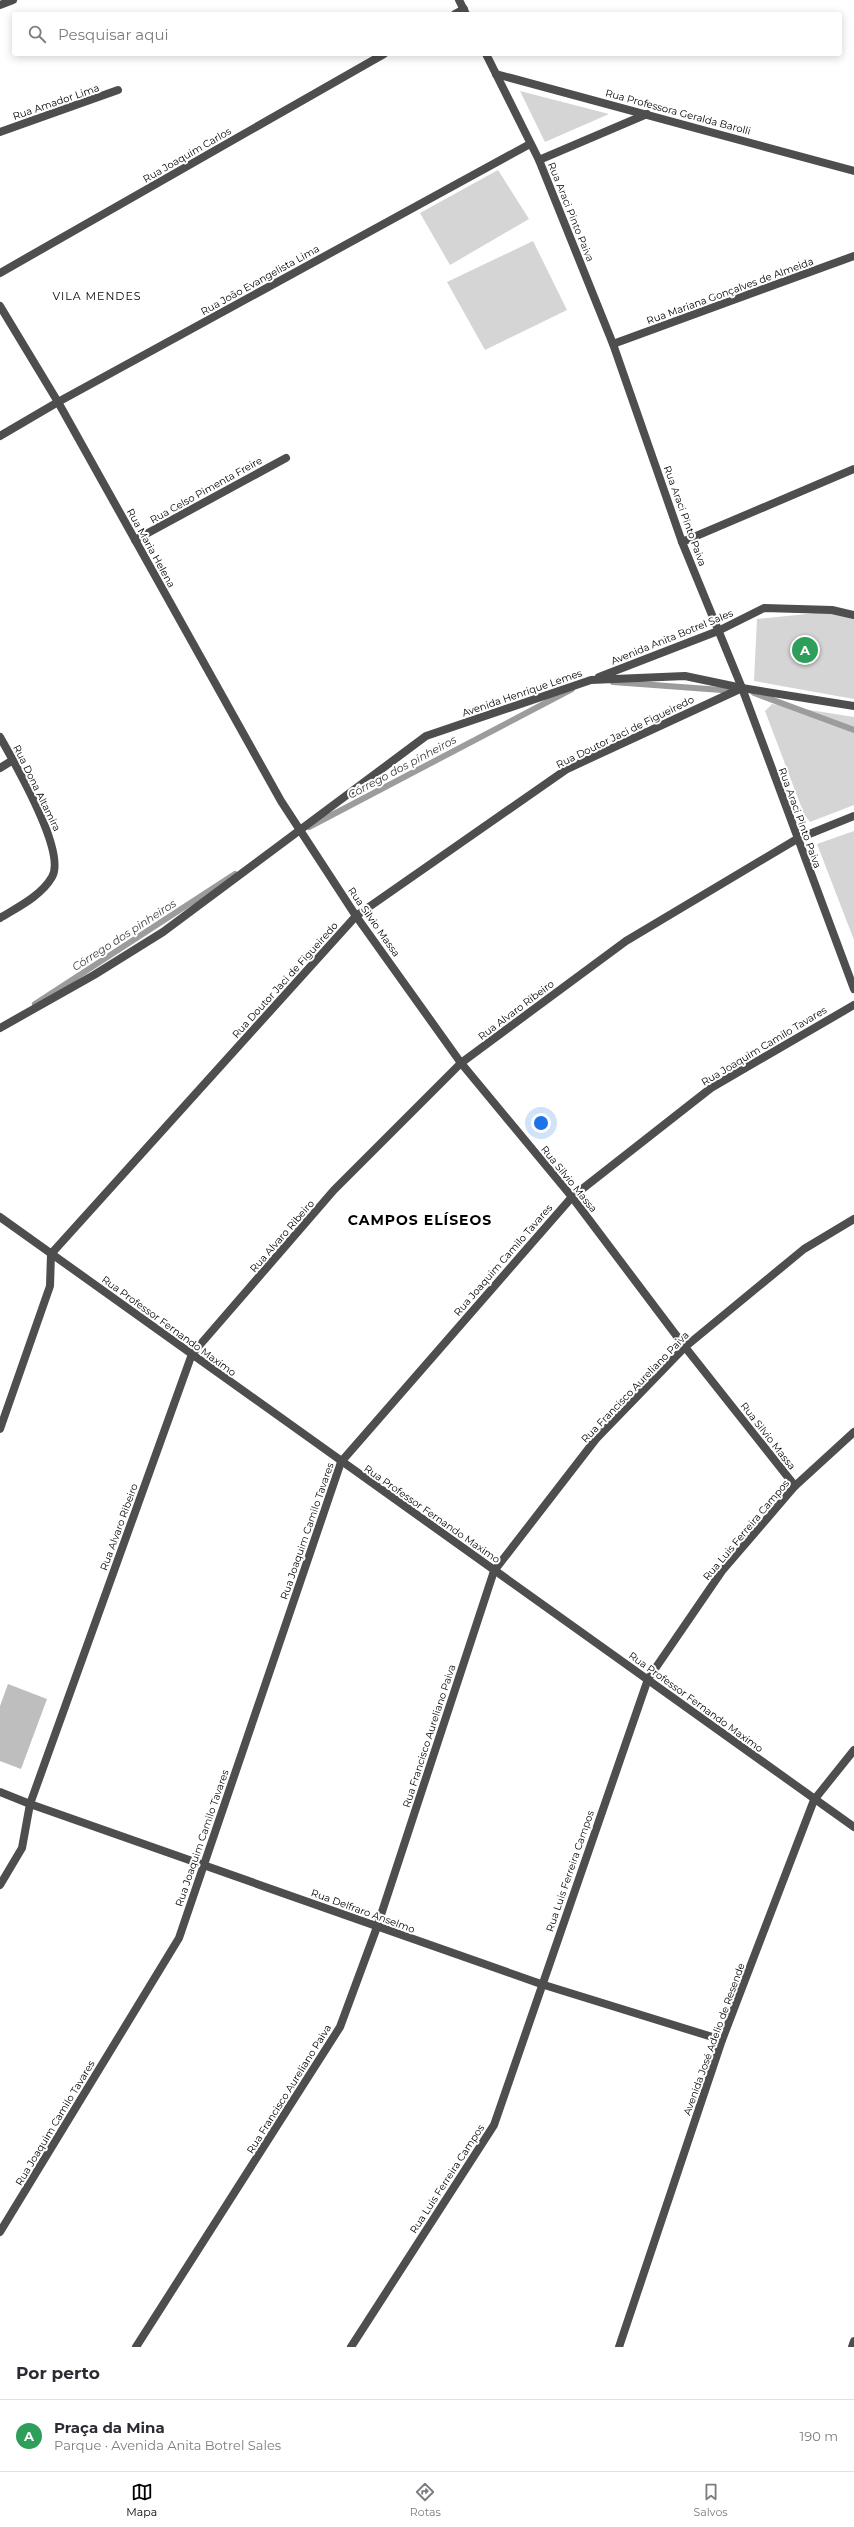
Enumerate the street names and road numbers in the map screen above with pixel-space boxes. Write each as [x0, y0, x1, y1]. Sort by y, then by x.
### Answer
street label: Rua Amador Lima [11, 81, 101, 123]
street label: Rua Professora Geralda Barolli [604, 86, 752, 138]
street label: Rua Joaquim Carlos [141, 124, 234, 186]
street label: Rua Araci Pinto Paiva [545, 160, 597, 264]
street label: Rua João Evangelista Lima [198, 242, 322, 318]
street label: Rua Mariana Gonçalves de Almeida [645, 255, 815, 327]
street label: Rua Celso Pimenta Freire [148, 454, 264, 526]
street label: Rua Araci Pinto Paiva [661, 464, 709, 568]
street label: Rua Maria Helena [124, 506, 178, 590]
street label: Avenida Anita Botrel Sales [609, 606, 735, 667]
street label: Avenida Henrique Lemes [460, 666, 584, 720]
street label: Rua Doutor Jaci de Figueiredo [554, 693, 696, 771]
street label: Rua Dona Altamira [10, 743, 64, 833]
street label: Rua Araci Pinto Paiva [776, 766, 824, 870]
street label: Rua Silvio Massa [345, 885, 403, 959]
street label: Rua Doutor Jaci de Figueiredo [229, 919, 341, 1041]
street label: Rua Alvaro Ribeiro [475, 977, 557, 1043]
street label: Rua Joaquim Camilo Tavares [699, 1003, 829, 1089]
street label: Rua Silvio Massa [538, 1143, 600, 1215]
street label: Rua Alvaro Ribeiro [247, 1197, 317, 1275]
street label: Rua Joaquim Camilo Tavares [451, 1201, 555, 1319]
street label: Rua Professor Fernando Maximo [99, 1273, 239, 1379]
street label: Rua Francisco Aureliano Paiva [578, 1329, 692, 1445]
street label: Rua Silvio Massa [738, 1400, 798, 1472]
street label: Rua Joaquim Camilo Tavares [277, 1461, 337, 1601]
street label: Rua Professor Fernando Maximo [361, 1462, 503, 1566]
street label: Rua Luis Ferreira Campos [700, 1477, 792, 1583]
street label: Rua Alvaro Ribeiro [97, 1482, 141, 1572]
street label: Rua Professor Fernando Maximo [626, 1649, 766, 1755]
street label: Rua Francisco Aureliano Paiva [400, 1663, 458, 1809]
street label: Rua Joaquim Camilo Tavares [172, 1768, 232, 1908]
street label: Rua Luis Ferreira Campos [543, 1808, 597, 1933]
street label: Rua Delfraro Anselmo [309, 1886, 417, 1936]
street label: Avenida José Adelio de Resende [680, 1961, 748, 2117]
street label: Rua Francisco Aureliano Paiva [244, 2022, 334, 2156]
street label: Rua Joaquim Camilo Tavares [12, 2058, 98, 2188]
street label: Rua Luis Ferreira Campos [407, 2122, 487, 2236]

